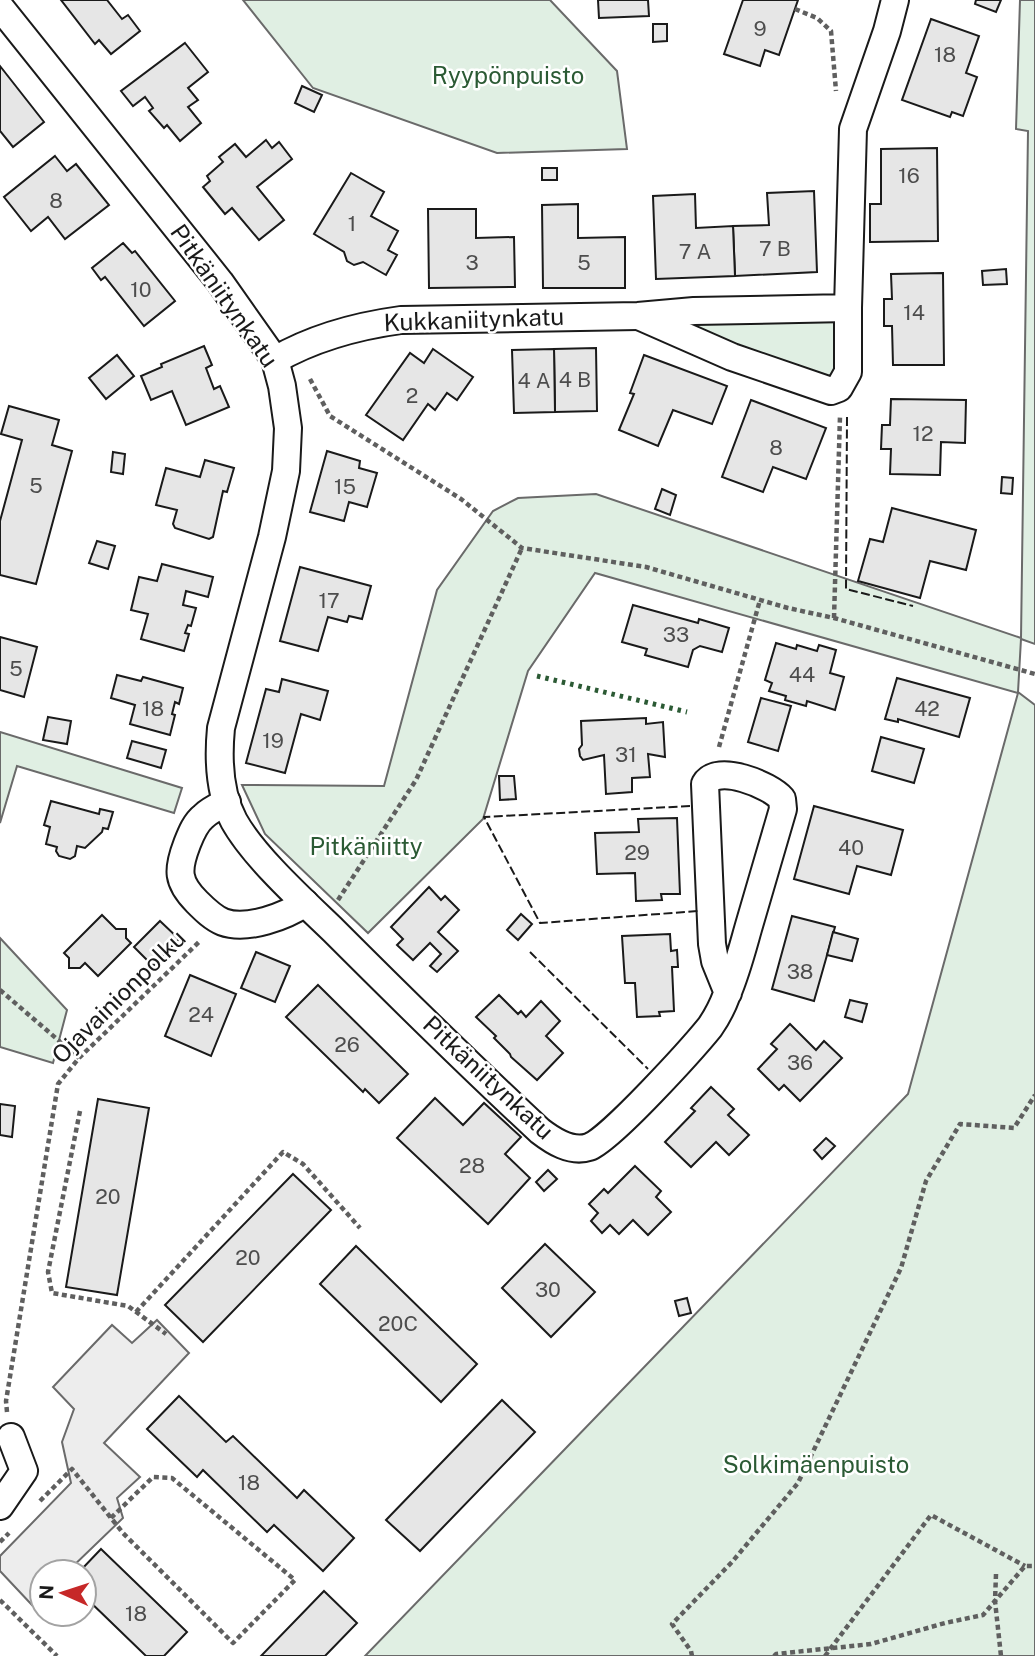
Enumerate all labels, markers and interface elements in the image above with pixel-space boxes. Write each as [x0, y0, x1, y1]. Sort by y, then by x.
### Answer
house number: 9 [753, 16, 767, 41]
house number: 18 [934, 42, 956, 67]
park label: Ryypönpuisto [432, 61, 584, 89]
house number: 16 [898, 163, 920, 188]
house number: 8 [49, 188, 63, 213]
house number: 1 [348, 211, 356, 236]
street label: Pitkäniitynkatu [165, 219, 284, 372]
house number: 7 B [759, 236, 791, 261]
house number: 7 A [679, 239, 711, 264]
house number: 3 [465, 250, 479, 275]
house number: 5 [577, 250, 591, 275]
house number: 10 [130, 277, 152, 302]
house number: 14 [903, 300, 925, 325]
street label: Kukkaniitynkatu [383, 302, 565, 336]
house number: 4 B [559, 367, 591, 392]
house number: 4 A [517, 368, 551, 393]
house number: 2 [406, 383, 418, 408]
house number: 12 [912, 421, 934, 446]
house number: 8 [769, 435, 783, 460]
house number: 5 [29, 473, 43, 498]
house number: 15 [334, 474, 356, 499]
house number: 17 [318, 588, 340, 613]
house number: 33 [663, 622, 689, 647]
house number: 5 [9, 656, 23, 681]
house number: 44 [789, 662, 815, 687]
house number: 18 [142, 696, 164, 721]
house number: 42 [914, 696, 940, 721]
house number: 19 [262, 728, 284, 753]
house number: 31 [615, 742, 637, 767]
park label: Pitkäniitty [309, 832, 423, 860]
house number: 40 [838, 835, 864, 860]
house number: 29 [624, 840, 650, 865]
street label: Ojavainionpolku [46, 924, 191, 1069]
house number: 38 [787, 959, 813, 984]
house number: 24 [188, 1002, 214, 1027]
street label: Pitkäniitynkatu [418, 1010, 560, 1145]
house number: 26 [334, 1032, 360, 1057]
house number: 36 [787, 1050, 813, 1075]
house number: 28 [459, 1153, 485, 1178]
house number: 20 [95, 1184, 121, 1209]
house number: 20 [235, 1245, 261, 1270]
house number: 30 [535, 1277, 561, 1302]
house number: 20C [378, 1311, 418, 1336]
park label: Solkimäenpuisto [723, 1450, 909, 1478]
house number: 18 [238, 1470, 260, 1495]
north arrow [28, 1558, 98, 1628]
text: N [35, 1584, 57, 1600]
house number: 18 [125, 1601, 147, 1626]

